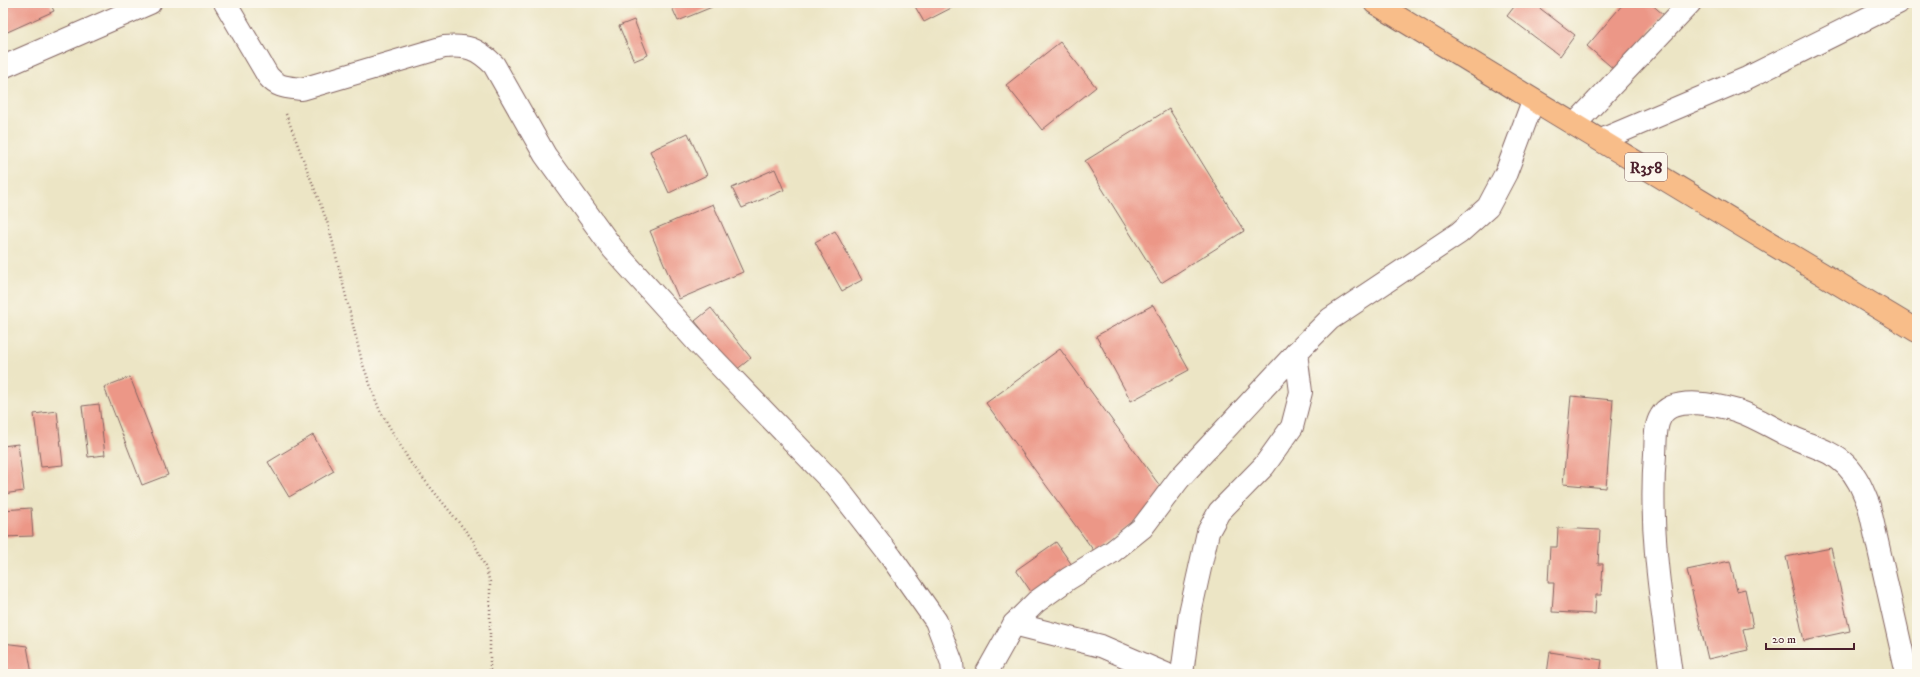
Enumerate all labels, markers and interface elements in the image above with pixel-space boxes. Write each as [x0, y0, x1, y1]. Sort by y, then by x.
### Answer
road number: R358 [1625, 153, 1667, 181]
scale bar [1766, 625, 1854, 651]
text: 20 m [1772, 632, 1796, 647]

